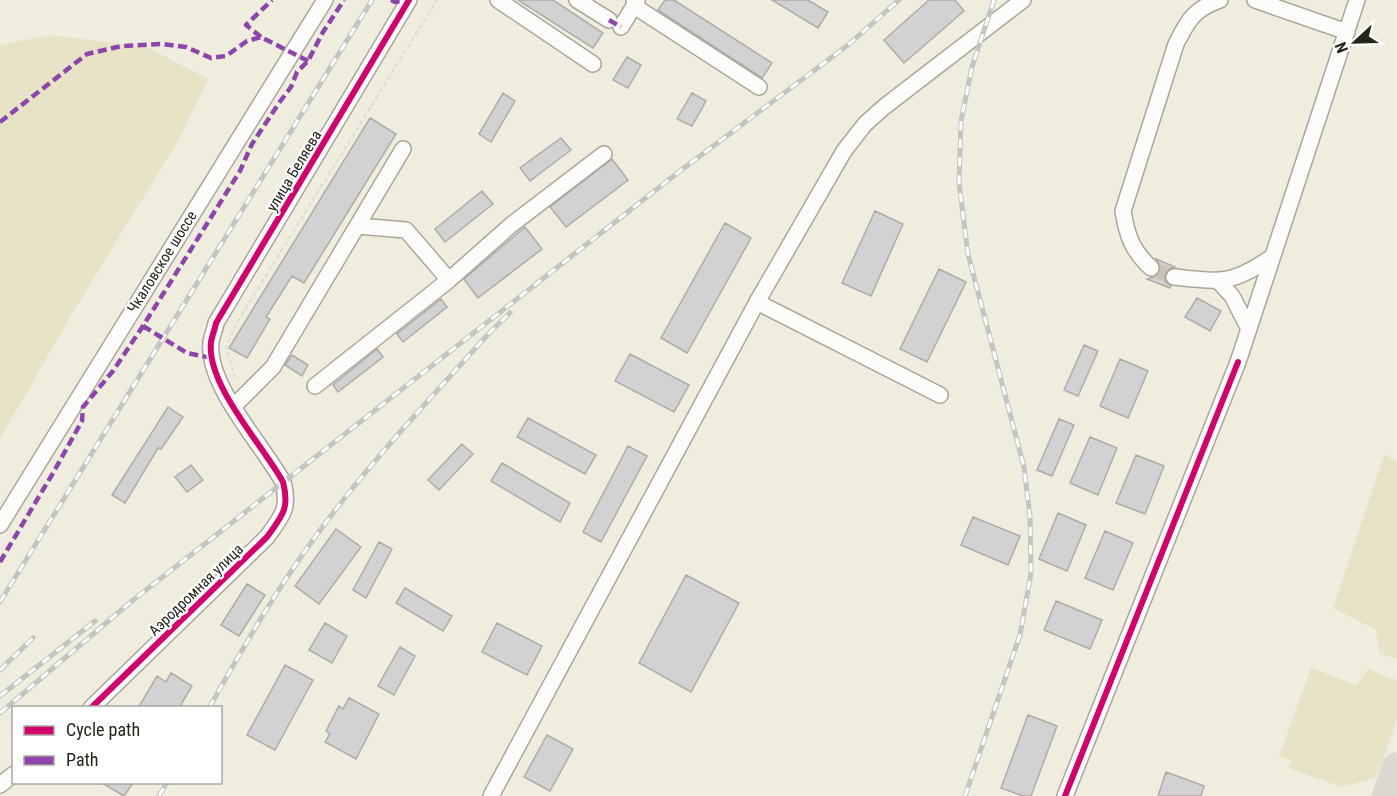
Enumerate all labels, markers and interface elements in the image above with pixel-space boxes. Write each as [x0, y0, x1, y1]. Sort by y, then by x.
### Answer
north arrow [1325, 12, 1385, 72]
text: N [1331, 39, 1352, 56]
street label: улица Беляева [263, 127, 325, 215]
street label: Чкаловское шоссе [123, 208, 201, 316]
street label: Аэродромная улица [145, 540, 247, 640]
legend [12, 706, 222, 784]
text: Cycle path [66, 719, 140, 740]
text: Path [66, 749, 99, 770]

